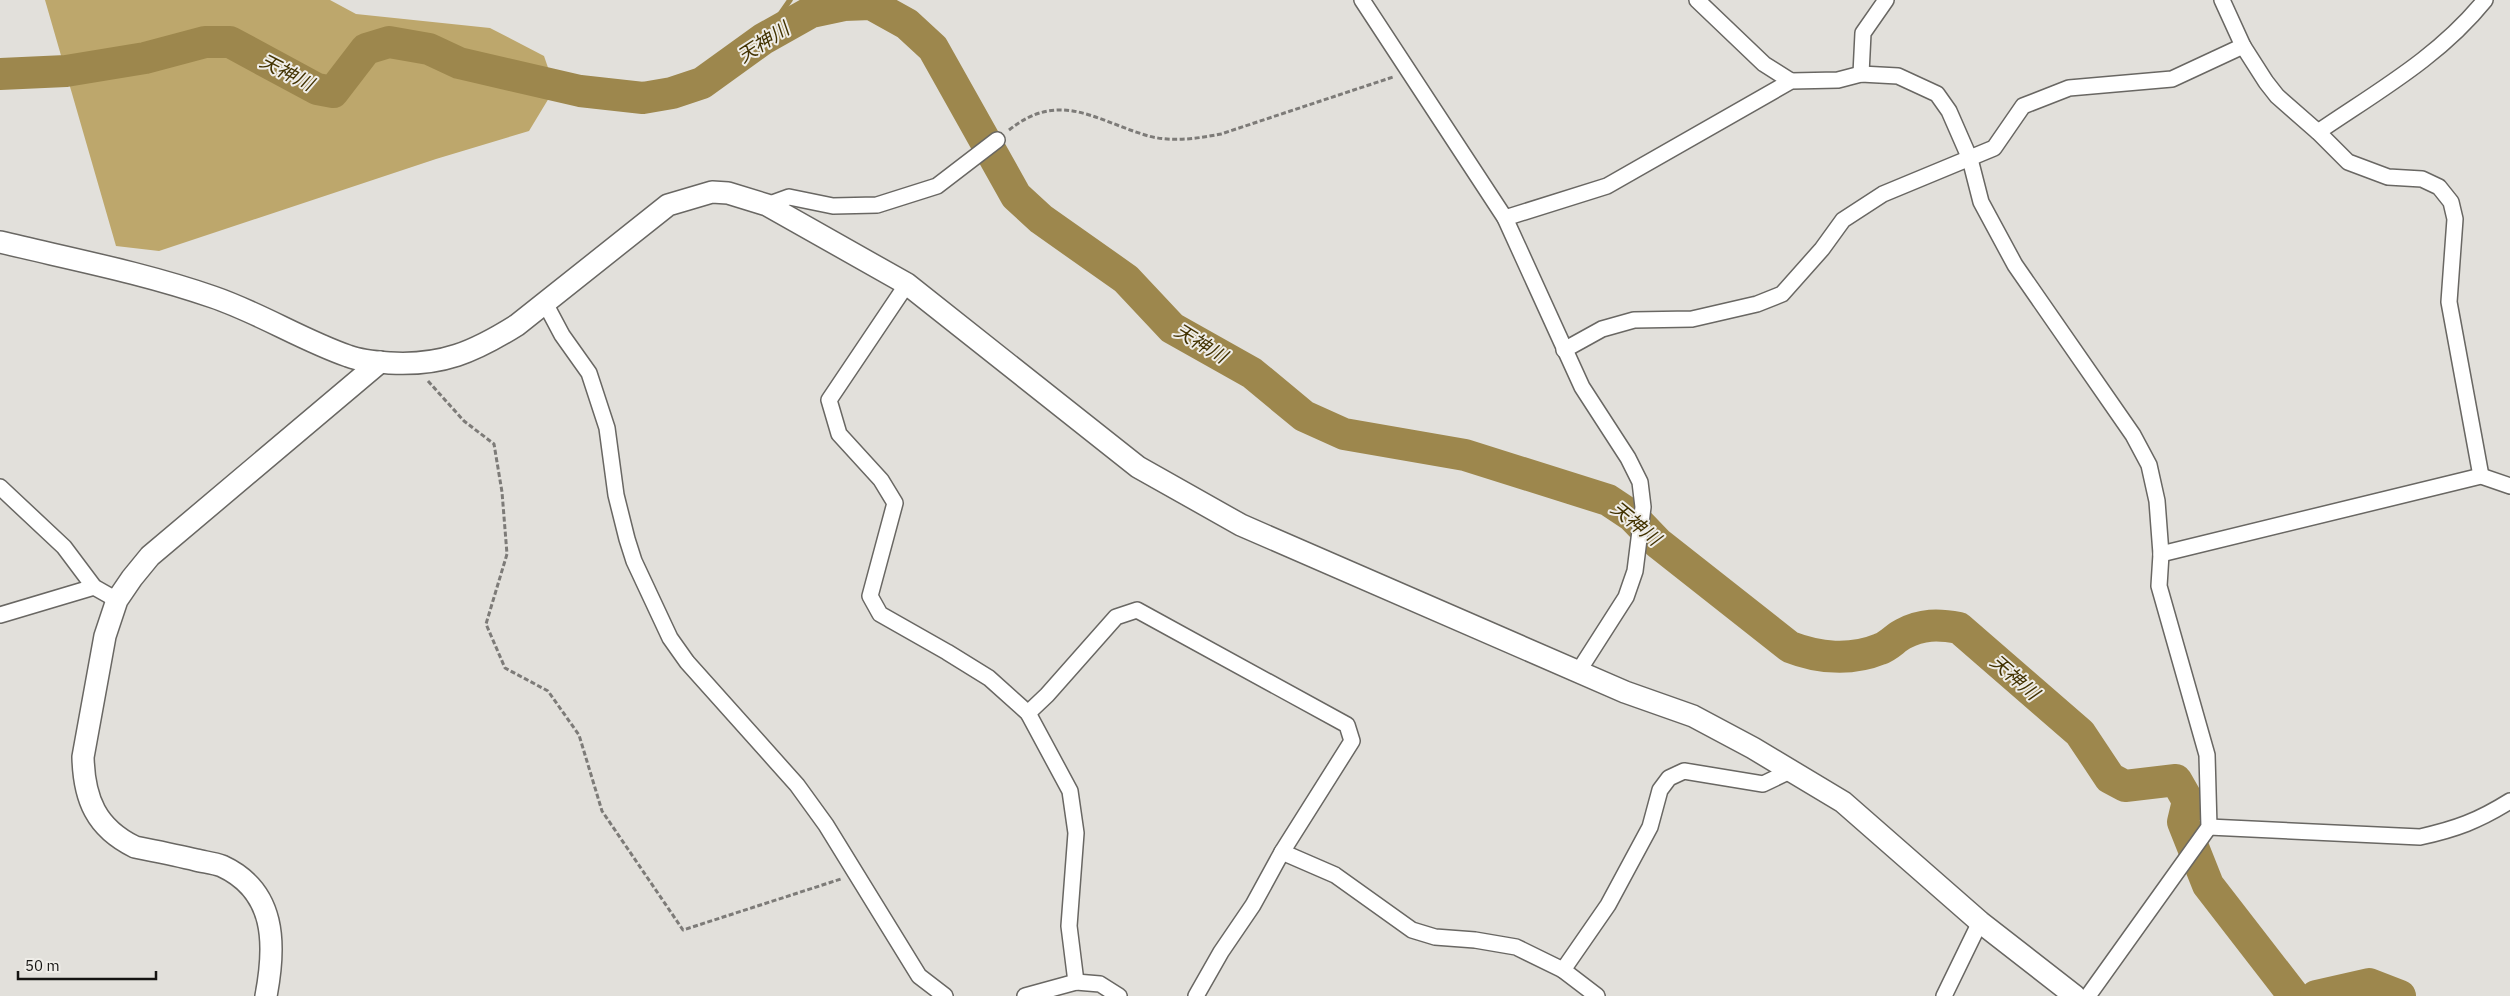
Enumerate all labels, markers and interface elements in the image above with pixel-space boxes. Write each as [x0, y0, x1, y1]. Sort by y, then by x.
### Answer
water label: 天神川 [733, 15, 795, 68]
water label: 天神川 [256, 48, 320, 97]
water label: 天神川 [1170, 318, 1233, 369]
water label: 天神川 [1606, 496, 1667, 552]
water label: 天神川 [1986, 649, 2046, 706]
scale bar [18, 948, 155, 980]
text: 50 m [25, 956, 60, 975]

